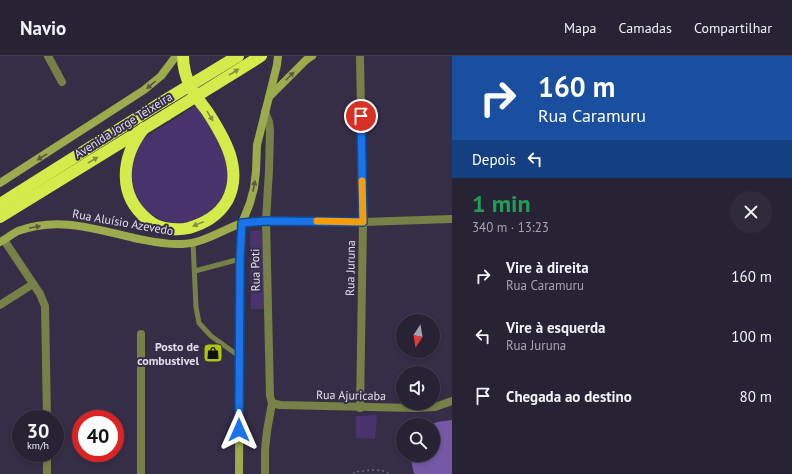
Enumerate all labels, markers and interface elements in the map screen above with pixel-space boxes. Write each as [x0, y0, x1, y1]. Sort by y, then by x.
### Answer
text: Navio [20, 16, 66, 40]
text: Mapa [564, 19, 597, 37]
text: Camadas [619, 19, 672, 37]
text: Compartilhar [694, 19, 772, 37]
text: 160 m [538, 68, 615, 105]
one-way arrow [228, 69, 240, 76]
one-way arrow [285, 71, 295, 81]
icon: right [472, 72, 524, 124]
one-way arrow [146, 80, 155, 89]
street label: Avenida Jorge Teixeira [71, 89, 175, 161]
pin [344, 99, 378, 133]
text: Rua Caramuru [538, 104, 646, 127]
icon: arrive [350, 105, 372, 127]
one-way arrow [206, 110, 213, 122]
icon: left [524, 148, 546, 170]
text: Depois [472, 150, 516, 169]
one-way arrow [36, 153, 48, 160]
one-way arrow [87, 156, 99, 163]
one-way arrow [251, 180, 257, 192]
text: 1 min [472, 188, 531, 219]
button: close [730, 191, 772, 233]
street label: Rua Aluísio Azevedo [71, 206, 175, 238]
text: 340 m · 13:23 [472, 219, 549, 236]
one-way arrow [192, 222, 204, 228]
one-way arrow [29, 223, 41, 229]
street label: Rua Juruna [342, 240, 358, 296]
street label: Rua Poti [247, 249, 263, 291]
text: Vire à direita [506, 258, 589, 277]
icon: right [472, 265, 494, 287]
text: 160 m [731, 267, 772, 286]
text: Rua Caramuru [506, 277, 584, 294]
north arrow [396, 314, 440, 358]
map controls [396, 314, 440, 462]
text: Vire à esquerda [506, 318, 605, 337]
icon: left [472, 325, 494, 347]
text: 100 m [731, 327, 772, 346]
text: Rua Juruna [506, 337, 566, 354]
place label: Posto de combustivel [137, 339, 199, 368]
shop icon: Posto de combustivel [202, 342, 224, 364]
button: sound [396, 366, 440, 410]
icon: arrive [472, 385, 494, 407]
street label: Rua Ajuricaba [316, 387, 386, 403]
text: Chegada ao destino [506, 387, 632, 406]
text: 80 m [739, 387, 772, 406]
position arrow [218, 409, 260, 451]
speed limit sign: 40 [72, 410, 124, 462]
text: 30 [27, 418, 49, 444]
button: search [396, 418, 440, 462]
text: km/h [27, 439, 49, 452]

